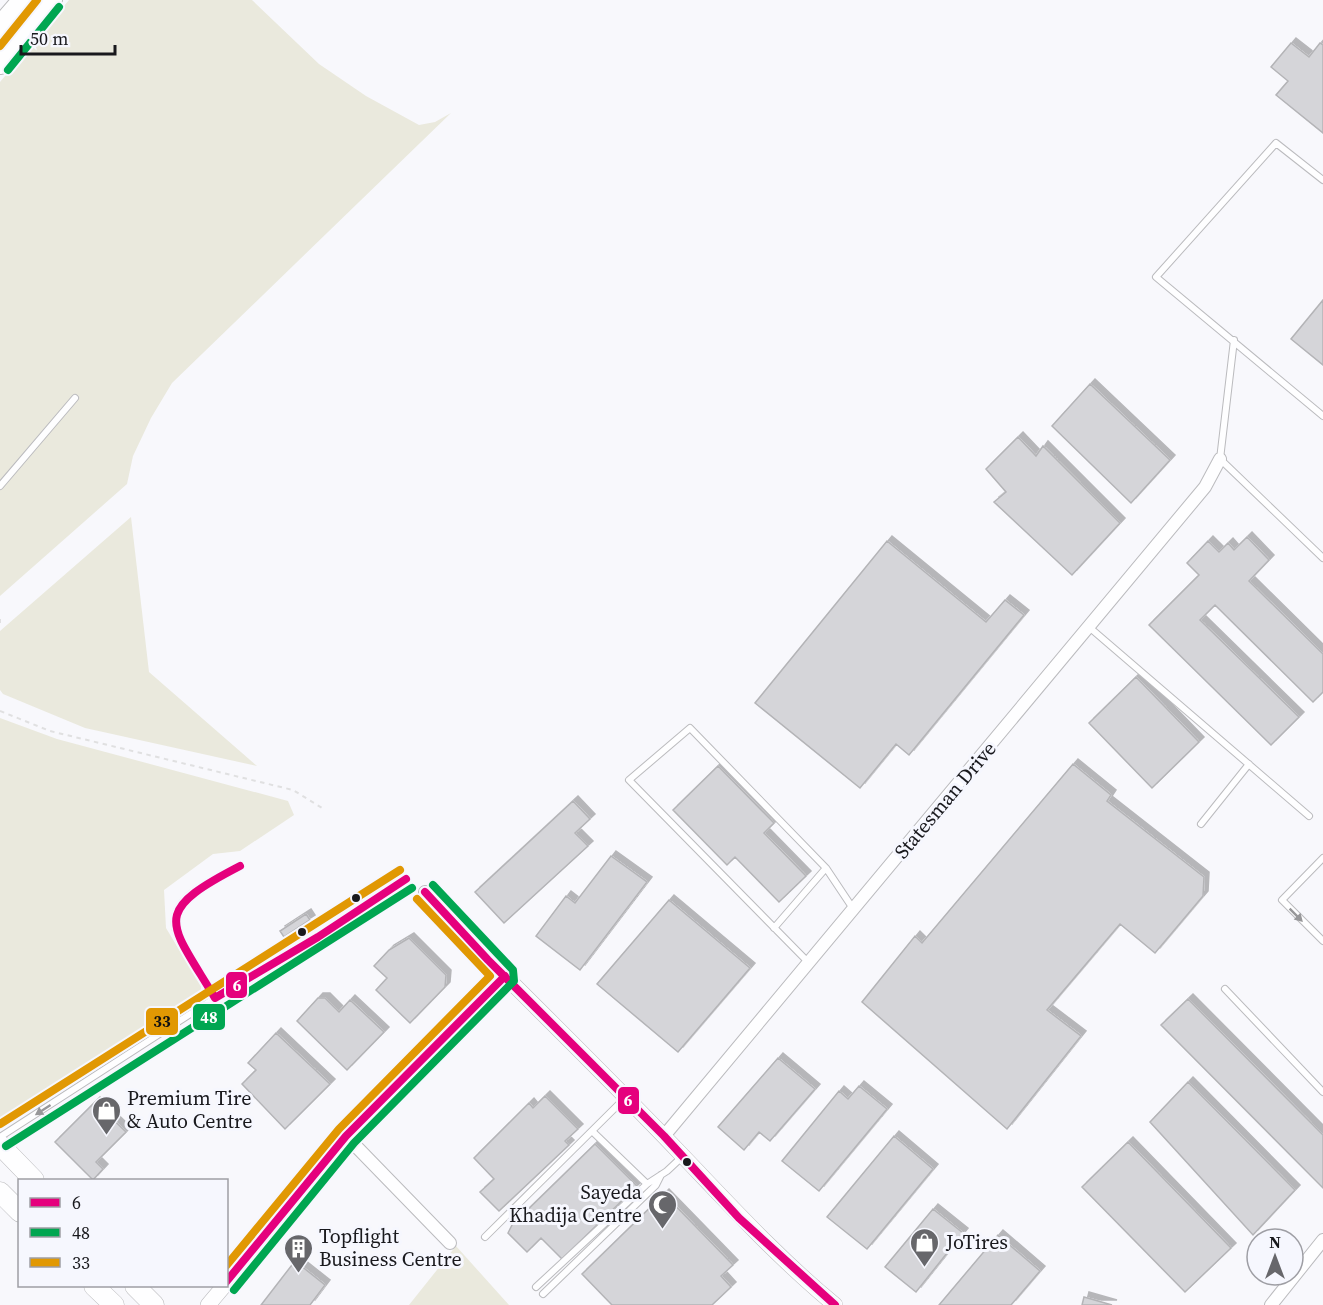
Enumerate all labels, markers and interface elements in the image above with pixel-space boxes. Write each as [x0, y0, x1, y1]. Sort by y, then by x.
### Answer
scale bar [21, 18, 116, 56]
text: 50 m [30, 26, 68, 51]
street label: Statesman Drive [888, 735, 1002, 865]
unlabelled marker [350, 892, 362, 904]
one-way arrow [1289, 907, 1303, 921]
unlabelled marker [296, 926, 308, 938]
line badge: 6 [225, 971, 248, 999]
text: 6 [233, 974, 242, 996]
line badge: 48 [192, 1003, 226, 1031]
text: 48 [200, 1006, 218, 1028]
line badge: 33 [145, 1007, 179, 1036]
text: 33 [153, 1010, 171, 1032]
place label: Premium Tire & Auto Centre [127, 1084, 253, 1135]
line badge: 6 [617, 1086, 640, 1115]
text: 6 [624, 1089, 633, 1111]
shop icon: Premium Tire & Auto Centre [90, 1094, 122, 1136]
one-way arrow [35, 1104, 51, 1115]
unlabelled marker [681, 1156, 693, 1168]
place label: Sayeda Khadija Centre [509, 1178, 643, 1229]
legend [18, 1179, 228, 1287]
mosque icon: Sayeda Khadija Centre [647, 1188, 679, 1230]
text: 6 [72, 1190, 81, 1215]
text: 48 [72, 1220, 90, 1245]
place label: Topflight Business Centre [319, 1222, 462, 1273]
shop icon: JoTires [909, 1226, 941, 1268]
north arrow [1245, 1227, 1305, 1287]
place label: JoTires [945, 1228, 1008, 1256]
text: N [1269, 1231, 1281, 1253]
building icon: Topflight Business Centre [282, 1232, 314, 1274]
text: 33 [72, 1250, 90, 1275]

